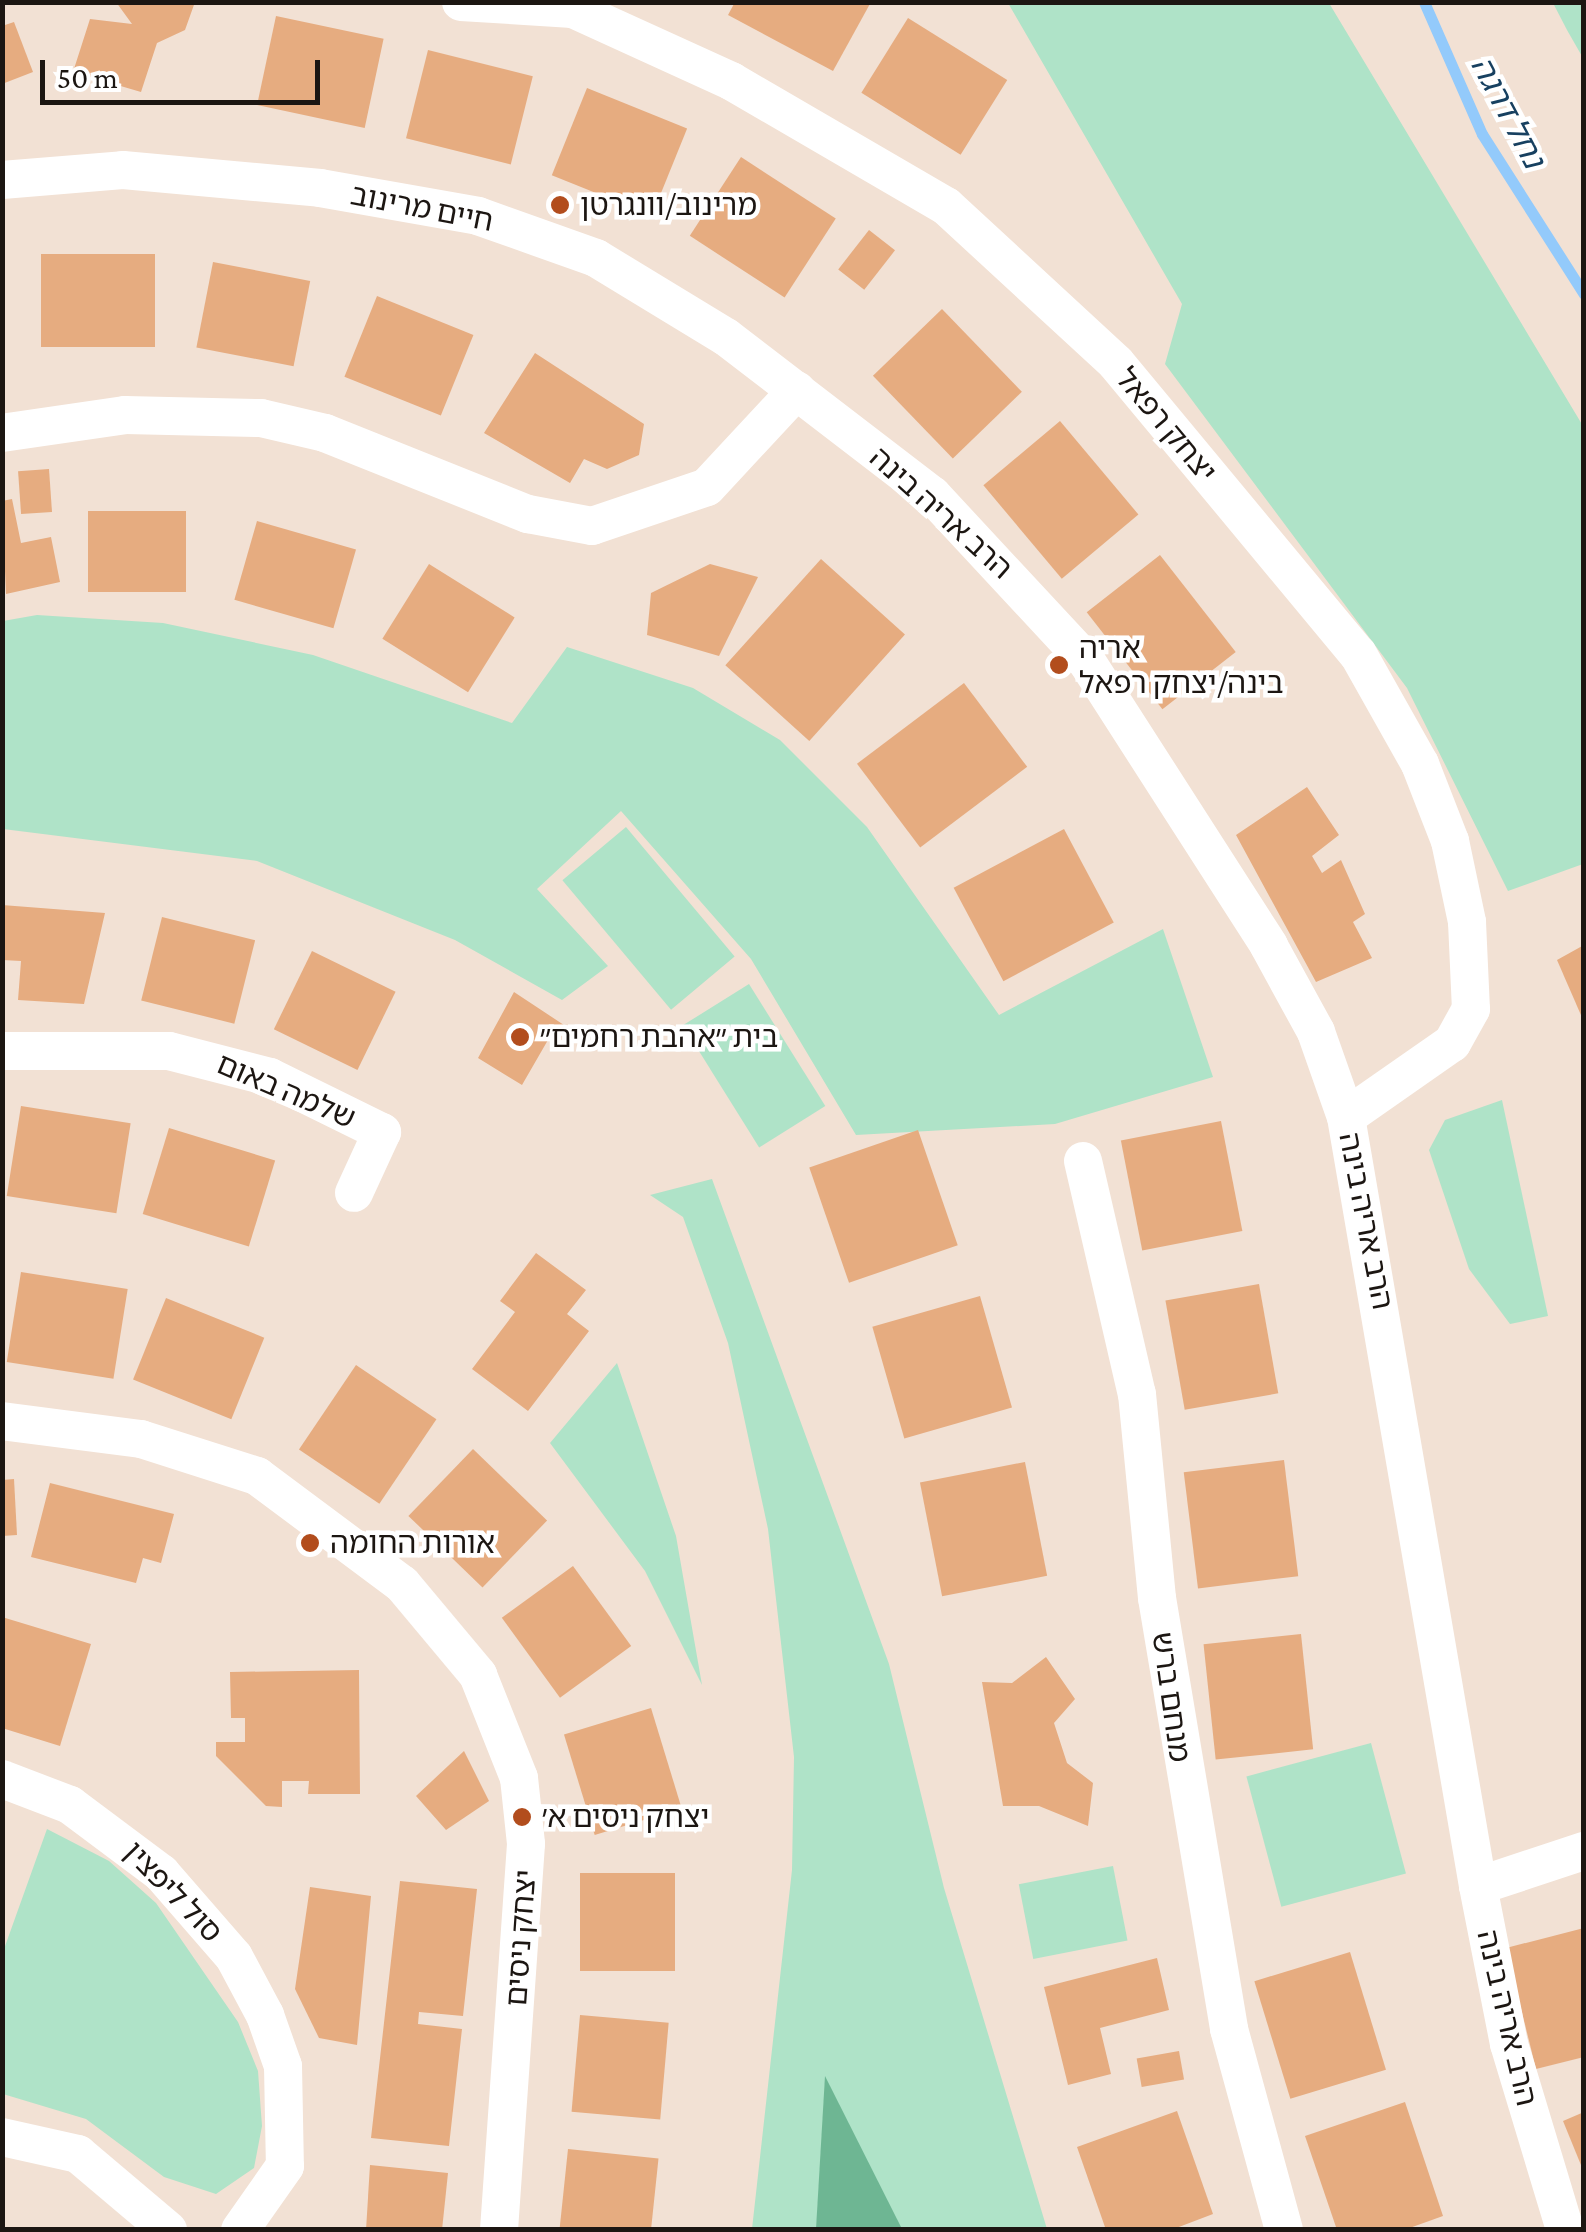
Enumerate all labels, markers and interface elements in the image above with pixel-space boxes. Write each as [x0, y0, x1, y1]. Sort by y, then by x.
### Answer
scale bar [45, 40, 325, 102]
water label: נחל דרגה [1463, 50, 1553, 174]
text: 50 m [57, 61, 118, 94]
street label: חיים מרינוב [348, 177, 496, 239]
place label: מרינוב/וונגרטן [580, 187, 757, 223]
marker: מרינוב/וונגרטן [549, 194, 571, 216]
street label: יצחק רפאל [1108, 361, 1224, 489]
street label: הרב אריה בינה [862, 440, 1020, 586]
place label: אריה בינה/יצחק רפאל [1079, 630, 1284, 700]
marker: אריה בינה/יצחק רפאל [1048, 654, 1070, 676]
place label: בית ״אהבת רחמים״ [540, 1019, 778, 1055]
marker: בית ״אהבת רחמים״ [509, 1026, 531, 1048]
street label: שלמה באום [211, 1046, 361, 1136]
street label: הרב אריה בינה [1331, 1129, 1401, 1313]
place label: אורות החומה [330, 1525, 495, 1561]
marker: אורות החומה [299, 1532, 321, 1554]
street label: מנחם ברש [1144, 1630, 1198, 1764]
place label: יצחק ניסים א׳ [542, 1799, 709, 1835]
marker: יצחק ניסים א׳ [511, 1806, 533, 1828]
street label: סול ליפצין [116, 1834, 230, 1950]
street label: יצחק ניסים [498, 1868, 544, 2008]
street label: הרב אריה בינה [1469, 1926, 1545, 2110]

